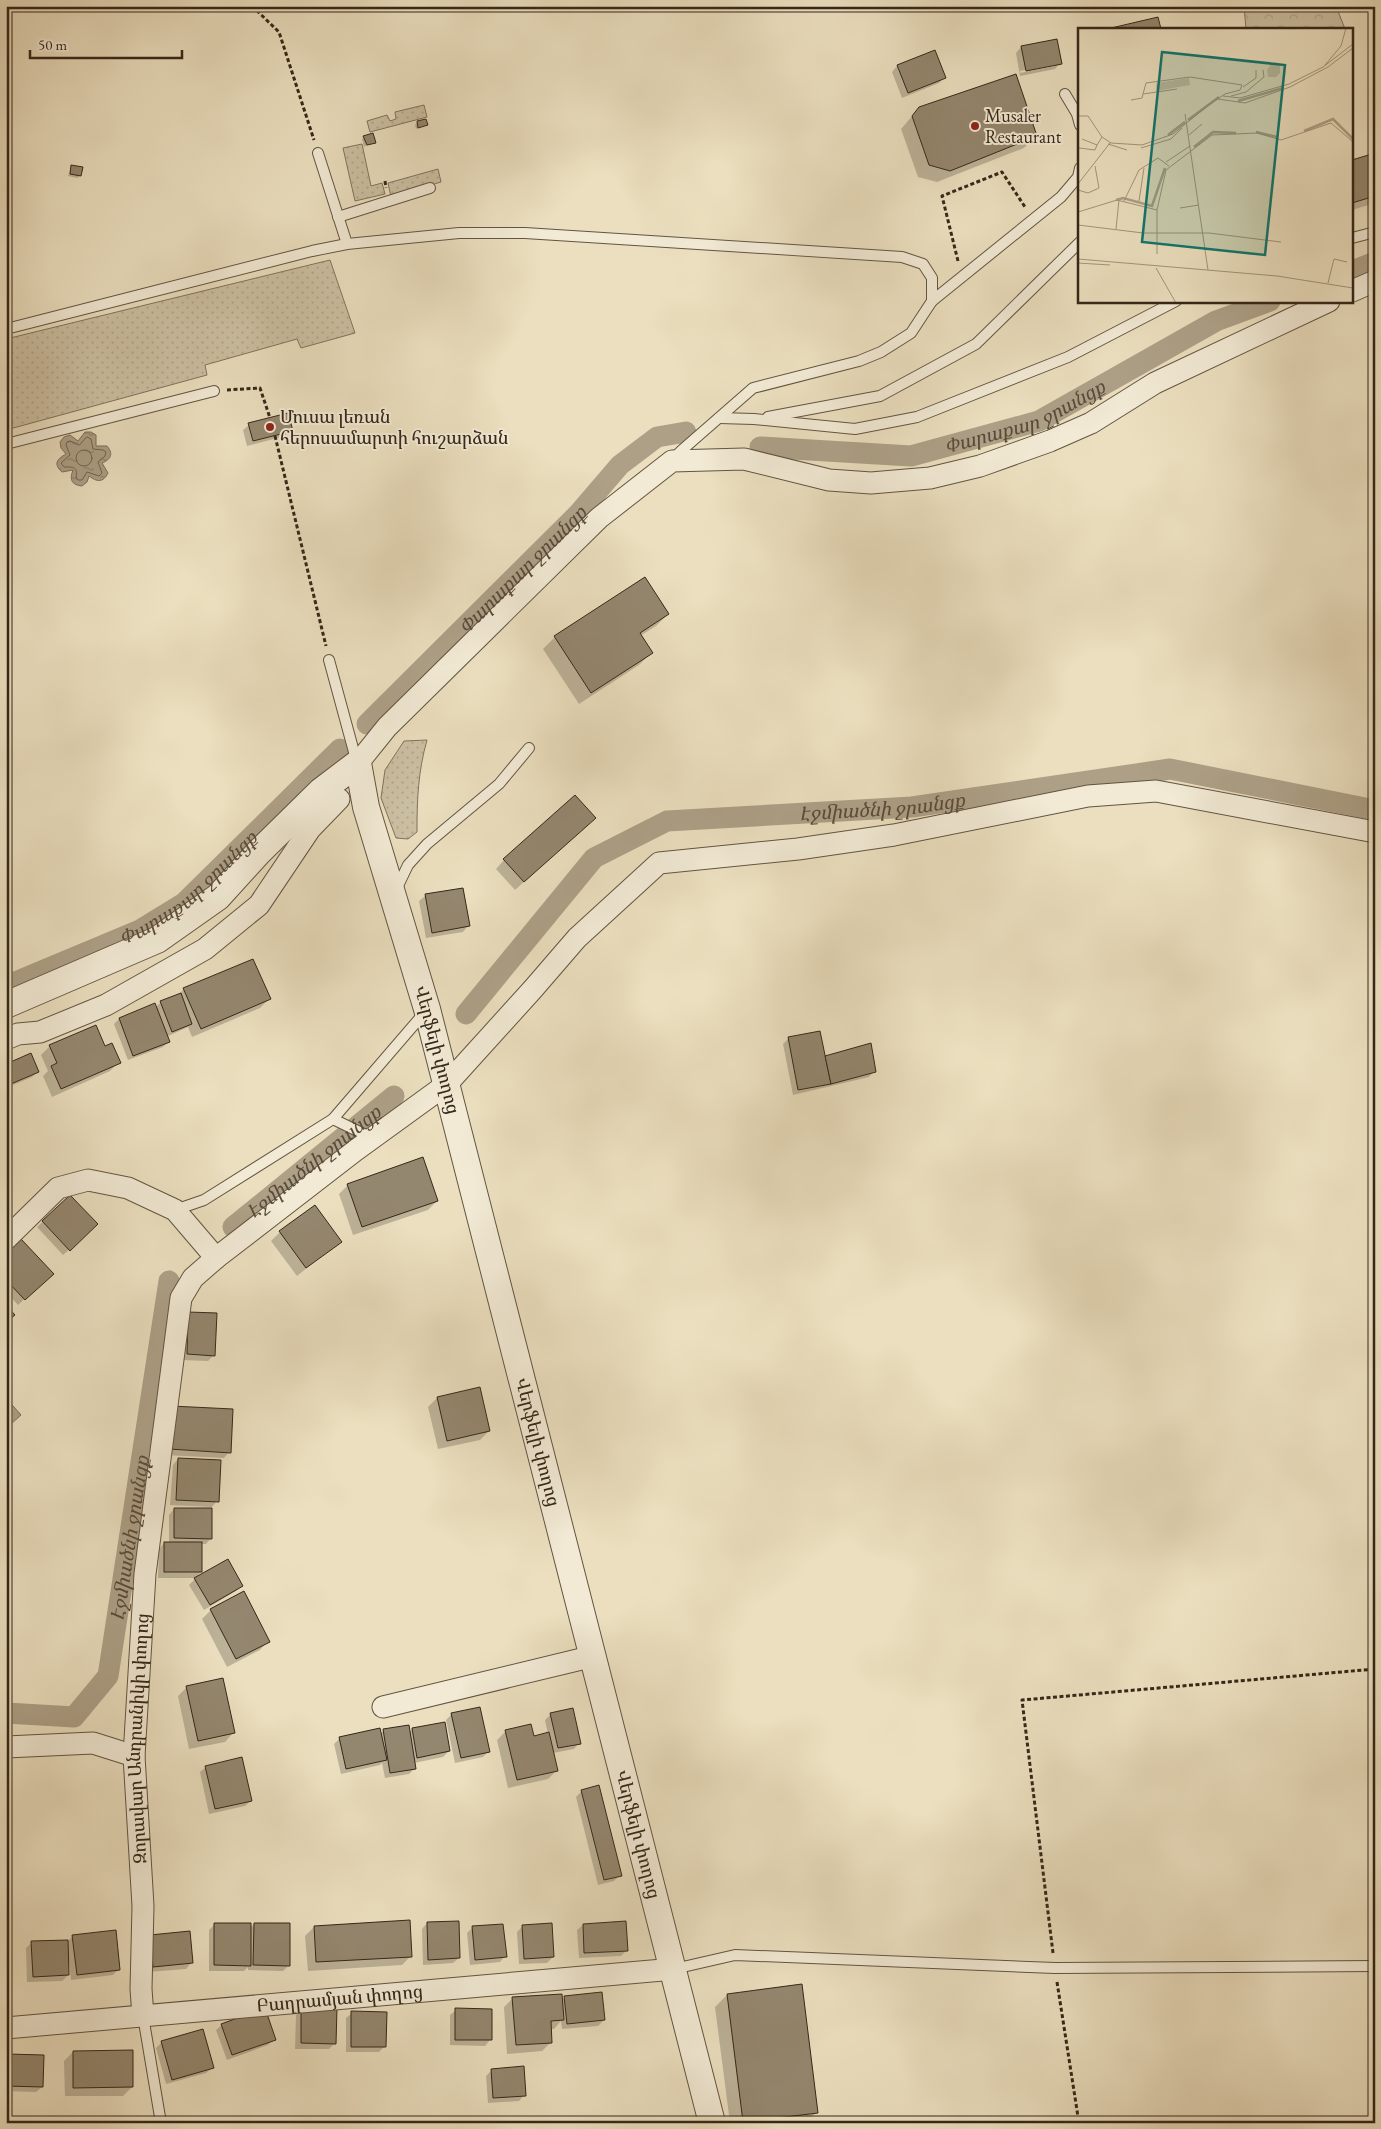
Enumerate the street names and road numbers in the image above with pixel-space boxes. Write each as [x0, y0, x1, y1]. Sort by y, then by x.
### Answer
street label: Վերֆելի փողոց [410, 982, 465, 1116]
street label: Վերֆելի փողոց [511, 1375, 566, 1509]
street label: Զորավար Անդրանիկի փողոց [122, 1612, 154, 1864]
street label: Վերֆելի փողոց [611, 1767, 666, 1901]
street label: Բաղրամյան փողոց [255, 1979, 424, 2017]

